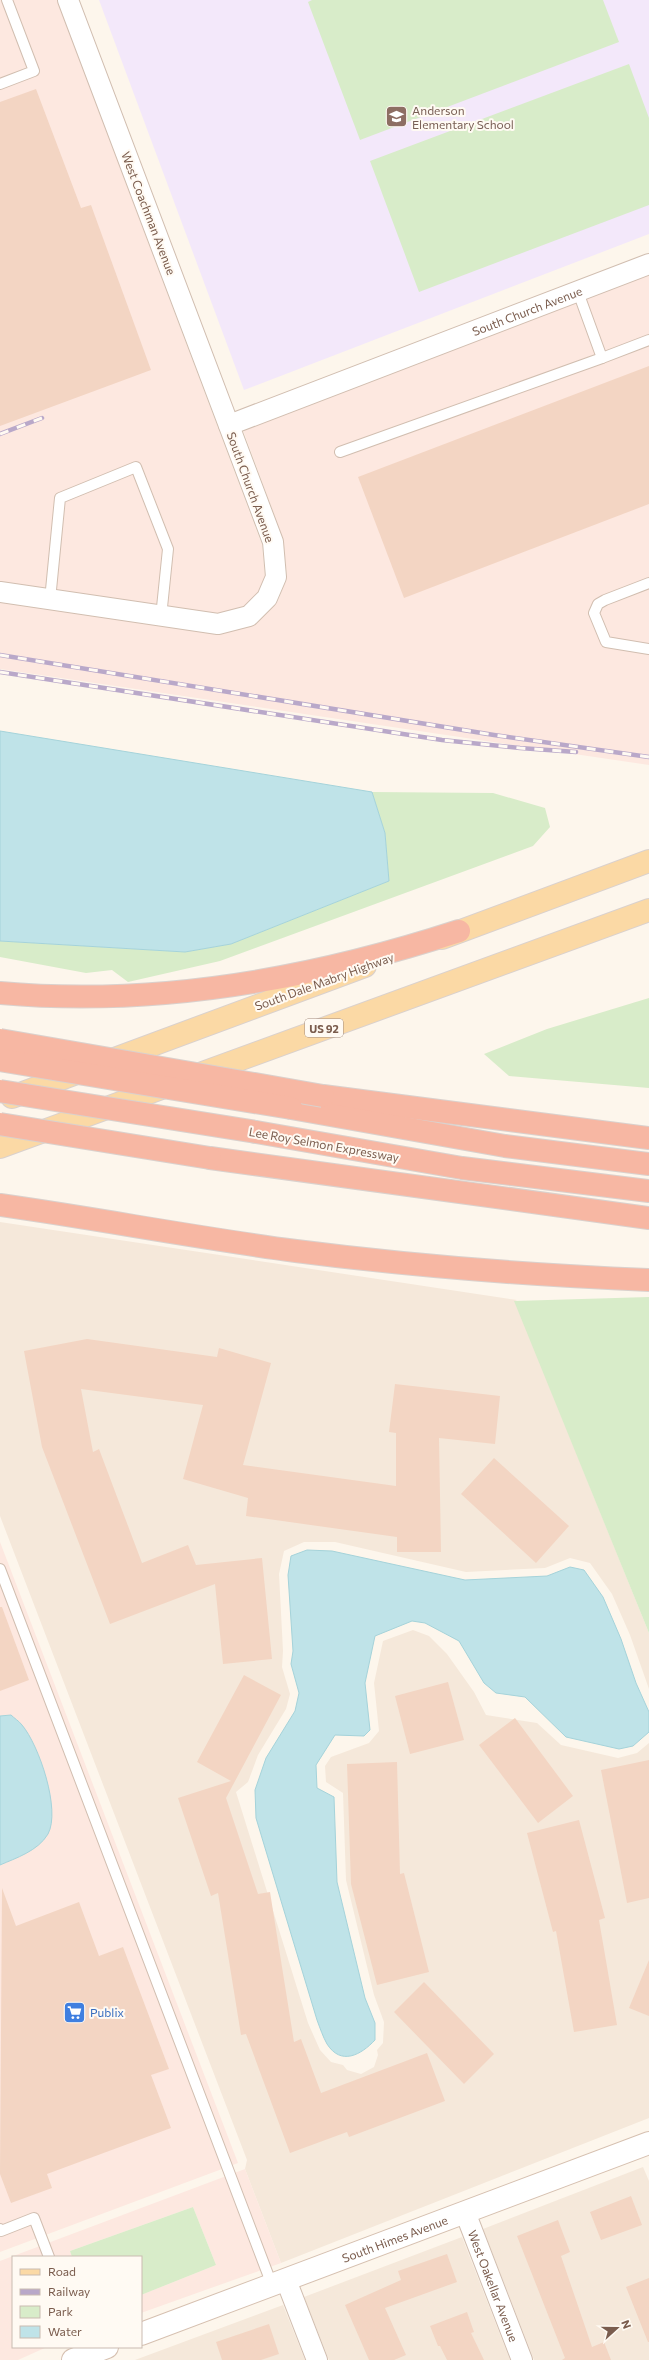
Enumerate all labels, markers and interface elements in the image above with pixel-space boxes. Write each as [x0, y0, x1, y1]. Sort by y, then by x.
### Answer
place label: Anderson Elementary School [412, 103, 514, 131]
school or university icon: Anderson Elementary School [383, 104, 409, 130]
street label: West Coachman Avenue [119, 149, 179, 277]
street label: South Church Avenue [470, 283, 584, 338]
street label: South Church Avenue [224, 430, 278, 544]
street label: South Dale Mabry Highway [253, 949, 395, 1013]
road number: US 92 [305, 1019, 343, 1037]
street label: Lee Roy Selmon Expressway [248, 1124, 400, 1164]
supermarket icon: Publix [61, 1999, 87, 2025]
place label: Publix [90, 2005, 124, 2019]
street label: South Himes Avenue [340, 2212, 449, 2265]
street label: West Oakellar Avenue [466, 2228, 521, 2344]
legend [12, 2256, 142, 2348]
text: Road [48, 2264, 76, 2278]
text: Railway [48, 2284, 90, 2298]
text: Park [48, 2304, 74, 2318]
north arrow [597, 2308, 637, 2348]
text: N [619, 2318, 634, 2330]
text: Water [48, 2324, 82, 2338]

